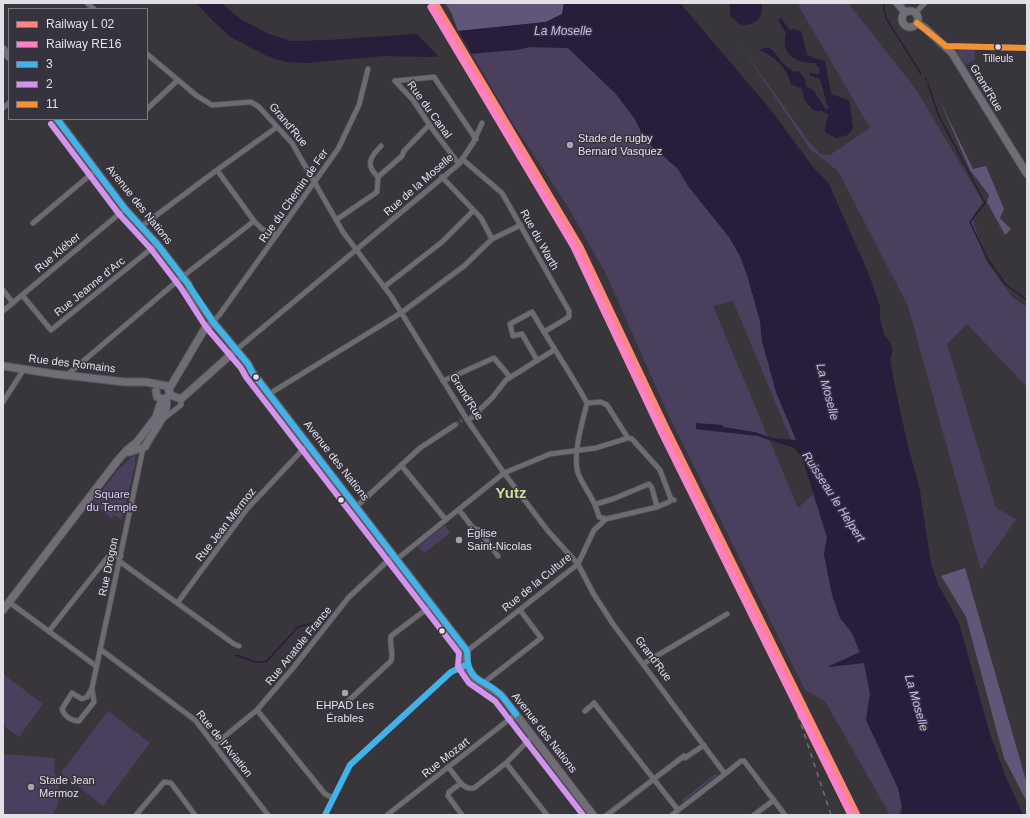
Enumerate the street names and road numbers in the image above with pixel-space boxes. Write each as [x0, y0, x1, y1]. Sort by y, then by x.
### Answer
street label: Grand'Rue [967, 62, 1005, 114]
street label: Rue du Canal [404, 79, 454, 141]
street label: Grand'Rue [266, 101, 310, 149]
street label: Rue du Chemin de Fer [257, 147, 331, 245]
street label: Rue de la Moselle [381, 151, 457, 219]
street label: Avenue des Nations [103, 163, 175, 247]
street label: Rue du Warth [517, 207, 561, 273]
street label: Rue Kléber [33, 230, 83, 276]
street label: Rue Jeanne d'Arc [52, 254, 128, 320]
street label: Rue des Romains [28, 352, 116, 376]
street label: Grand'Rue [446, 371, 486, 423]
street label: Avenue des Nations [301, 418, 371, 504]
street label: Rue Jean Mermoz [193, 486, 259, 564]
street label: Rue Drogon [96, 537, 122, 597]
street label: Rue de la Culture [500, 551, 574, 615]
street label: Rue Anatole France [263, 604, 335, 688]
street label: Grand'Rue [632, 634, 674, 684]
street label: Avenue des Nations [509, 690, 579, 776]
street label: Rue de l'Aviation [193, 708, 255, 780]
street label: Rue Mozart [420, 735, 472, 781]

